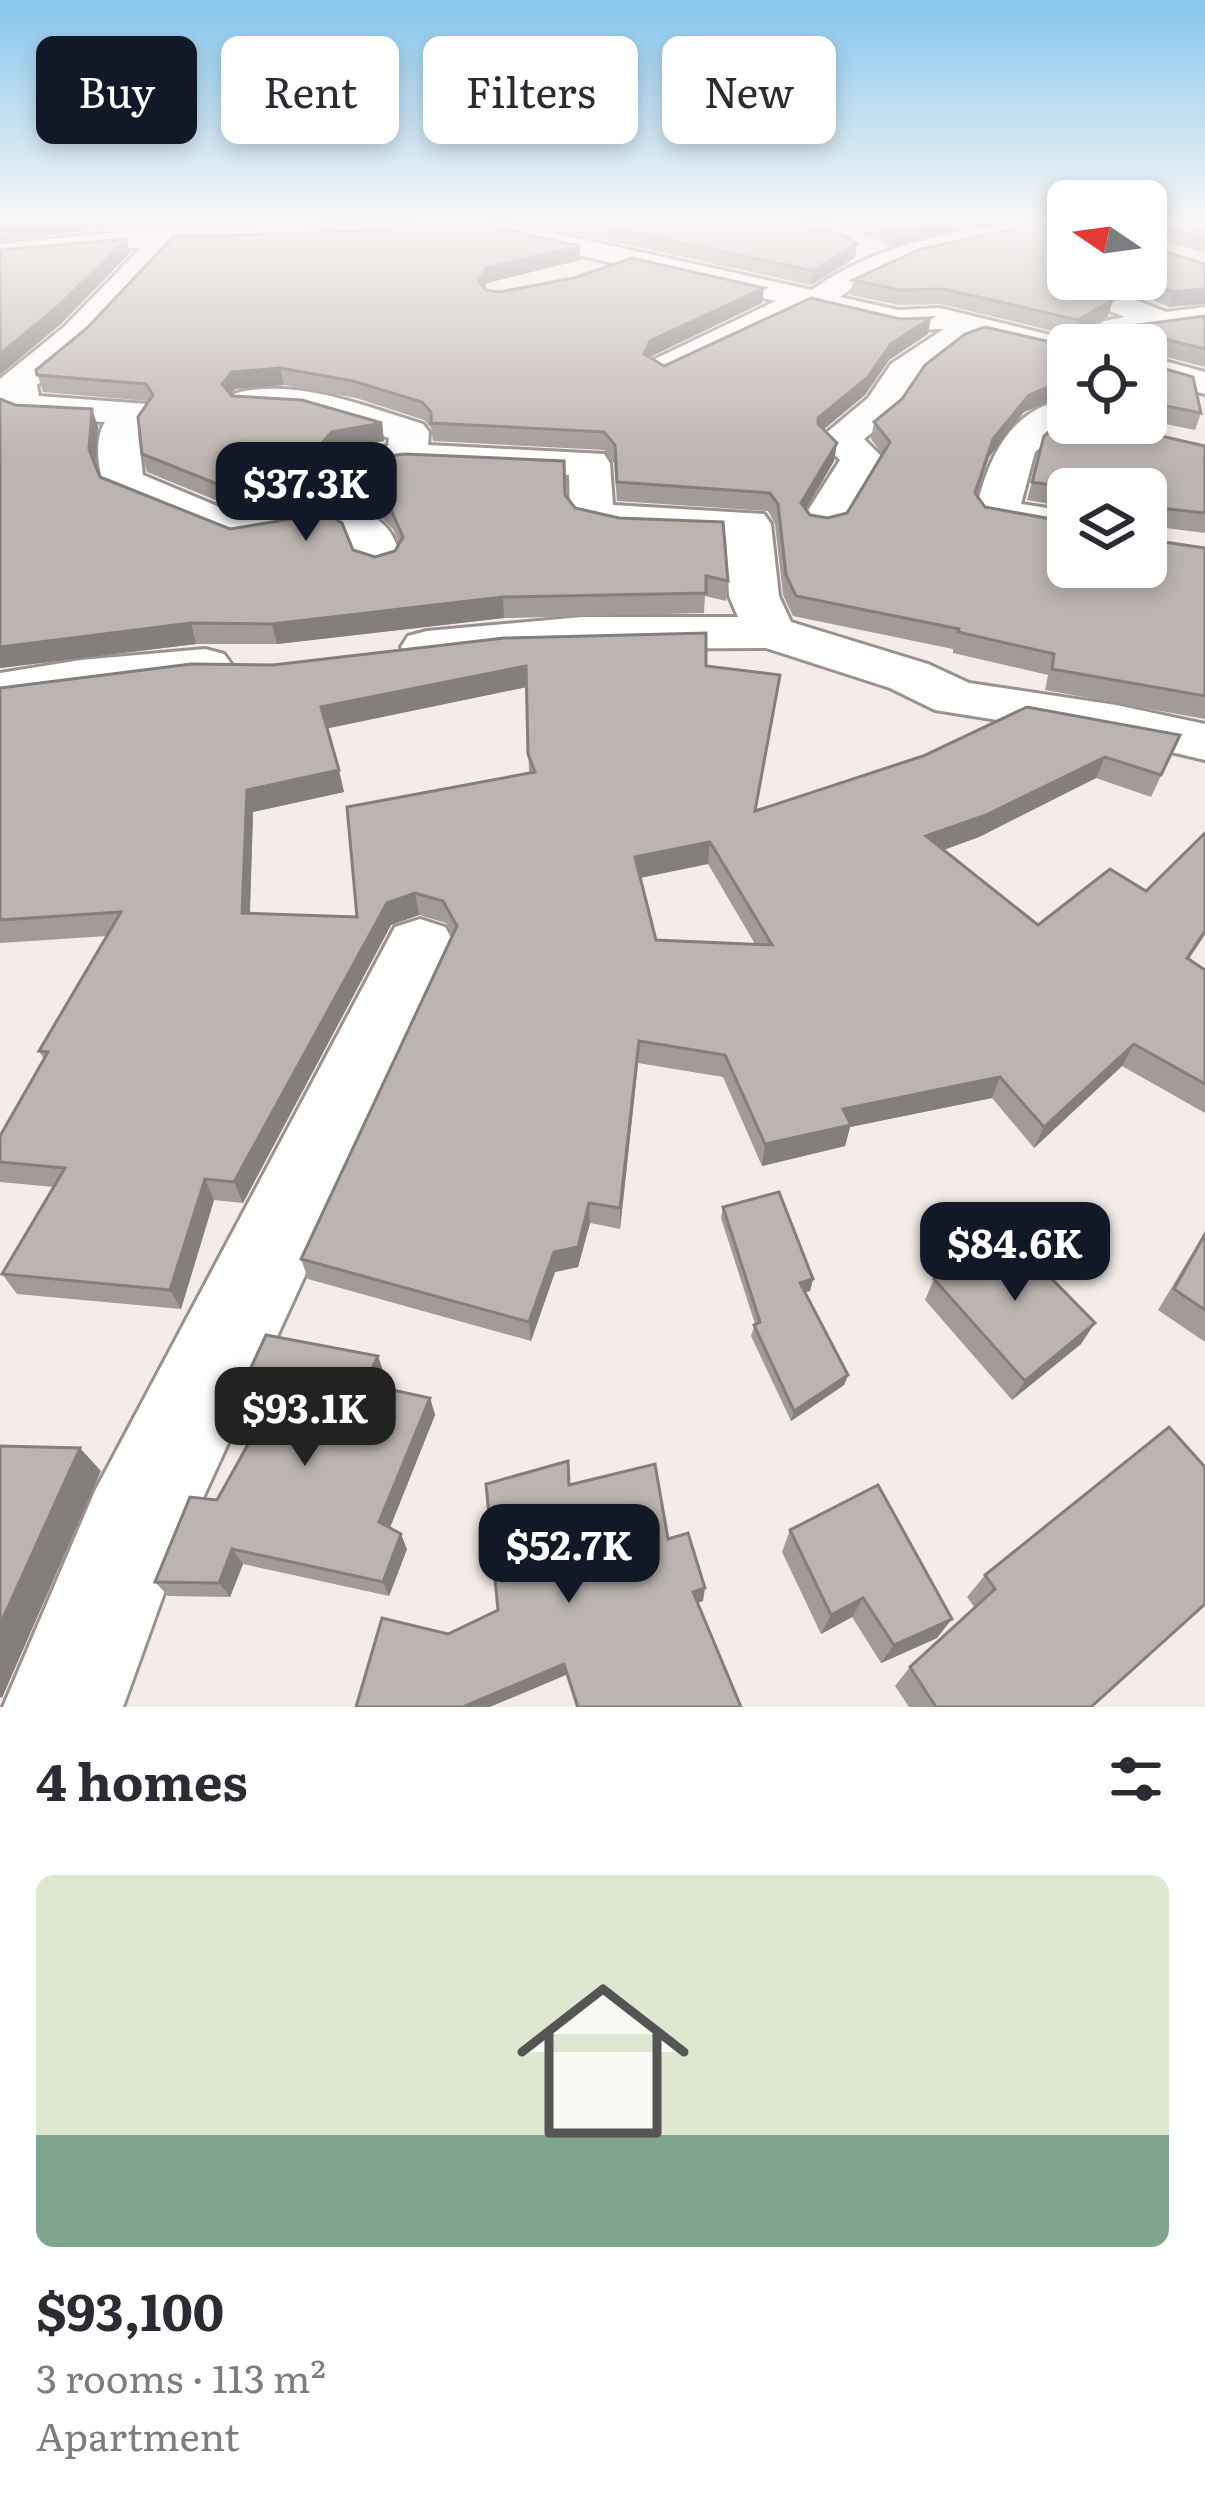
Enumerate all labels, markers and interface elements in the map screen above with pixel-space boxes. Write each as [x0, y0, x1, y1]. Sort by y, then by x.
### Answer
chip: Buy [36, 36, 197, 144]
chip: Rent [221, 36, 399, 144]
chip: Filters [423, 36, 638, 144]
chip: New [662, 36, 836, 144]
north arrow [1047, 180, 1167, 300]
map controls [1047, 180, 1167, 588]
button: locate [1047, 324, 1167, 444]
pin: $37.3K [208, 442, 404, 544]
text: $37.3K [243, 452, 369, 510]
button: layers [1047, 468, 1167, 588]
pin: $84.6K [917, 1202, 1113, 1304]
text: $84.6K [947, 1212, 1083, 1270]
pin: $93.1K [207, 1367, 403, 1469]
text: $93.1K [242, 1377, 368, 1435]
pin: $52.7K [471, 1504, 667, 1606]
text: $52.7K [506, 1514, 632, 1572]
text: 4 homes [36, 1741, 248, 1817]
icon: filters [1103, 1746, 1169, 1812]
icon: home [495, 1953, 711, 2169]
text: $93,100 [36, 2271, 224, 2347]
text: 3 rooms · 113 m² [36, 2347, 326, 2405]
text: Apartment [36, 2405, 240, 2463]

